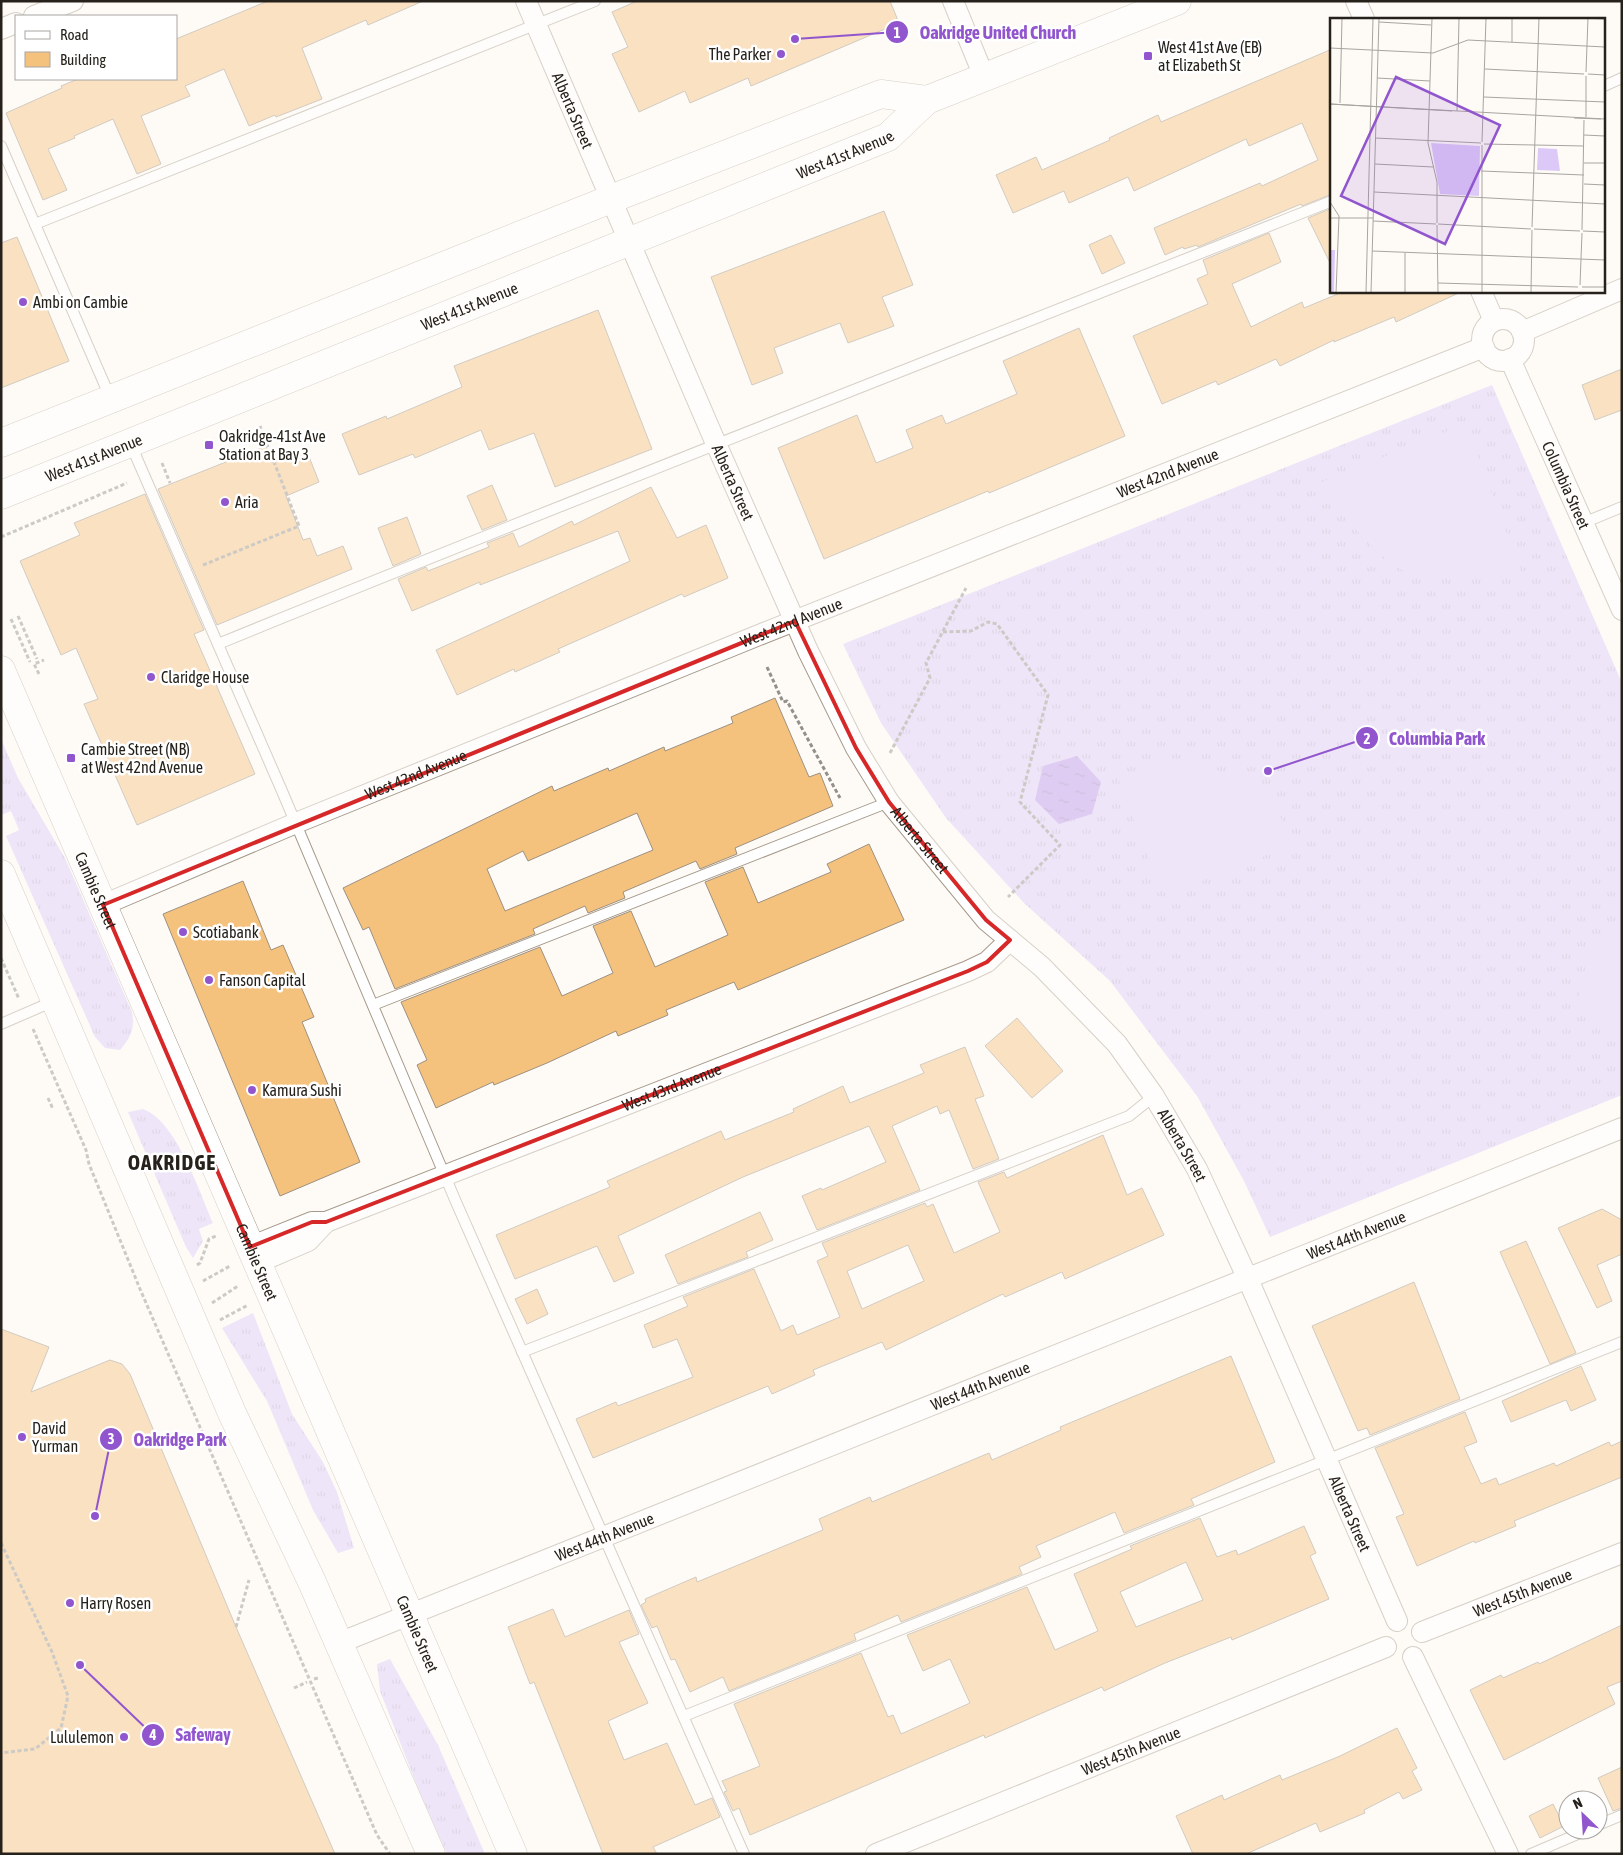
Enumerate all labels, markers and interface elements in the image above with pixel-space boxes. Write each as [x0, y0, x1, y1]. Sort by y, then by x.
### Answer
legend [15, 15, 178, 80]
callout: Oakridge United Church [885, 16, 1086, 49]
inset map [1330, 18, 1606, 292]
text: Oakridge United Church [920, 22, 1077, 43]
text: 1 [893, 24, 901, 41]
text: Road [60, 26, 89, 43]
place label: West 41st Ave (EB) at Elizabeth St [1158, 38, 1262, 74]
place label: The Parker [709, 45, 771, 63]
marker: The Parker [775, 48, 787, 60]
marker: West 41st Ave (EB) at Elizabeth St [1142, 50, 1154, 62]
text: Building [60, 51, 106, 68]
street label: Alberta Street [549, 70, 597, 151]
street label: West 41st Avenue [794, 127, 898, 182]
street label: West 41st Avenue [418, 278, 520, 334]
place label: Ambi on Cambie [33, 293, 128, 311]
marker: Ambi on Cambie [17, 296, 29, 308]
place label: Oakridge-41st Ave Station at Bay 3 [219, 427, 326, 464]
street label: West 41st Avenue [43, 430, 145, 485]
street label: Columbia Street [1539, 438, 1594, 532]
marker: Oakridge-41st Ave Station at Bay 3 [203, 439, 215, 451]
street label: Alberta Street [708, 442, 758, 523]
street label: West 42nd Avenue [1114, 444, 1221, 501]
place label: Aria [235, 493, 259, 511]
marker: Aria [219, 496, 231, 508]
street label: West 42nd Avenue [738, 594, 845, 651]
place label: Claridge House [161, 668, 249, 687]
marker: Claridge House [145, 671, 157, 683]
callout: Columbia Park [1354, 722, 1496, 755]
text: Columbia Park [1389, 728, 1486, 749]
text: 2 [1363, 730, 1371, 747]
place label: Cambie Street (NB) at West 42nd Avenue [81, 740, 203, 776]
street label: West 42nd Avenue [362, 746, 469, 803]
marker: Cambie Street (NB) at West 42nd Avenue [65, 752, 77, 764]
street label: Alberta Street [887, 803, 953, 877]
street label: Cambie Street [72, 849, 121, 932]
place label: Scotiabank [193, 923, 259, 941]
marker: Scotiabank [177, 926, 189, 938]
place label: Fanson Capital [219, 971, 306, 990]
marker: Fanson Capital [203, 974, 215, 986]
street label: West 43rd Avenue [620, 1059, 724, 1114]
place label: Kamura Sushi [262, 1081, 342, 1099]
marker: Kamura Sushi [246, 1084, 258, 1096]
street label: Alberta Street [1155, 1105, 1211, 1184]
district label: OAKRIDGE [128, 1150, 216, 1174]
street label: West 44th Avenue [1304, 1207, 1408, 1263]
street label: Cambie Street [232, 1221, 282, 1304]
street label: West 44th Avenue [928, 1358, 1032, 1413]
place label: David Yurman [32, 1419, 78, 1455]
callout: Oakridge Park [99, 1423, 237, 1456]
text: Oakridge Park [134, 1429, 228, 1450]
text: 3 [107, 1430, 115, 1447]
marker: David Yurman [16, 1431, 28, 1443]
street label: Alberta Street [1326, 1473, 1375, 1555]
street label: West 44th Avenue [552, 1509, 656, 1564]
street label: West 45th Avenue [1470, 1565, 1574, 1620]
street label: Cambie Street [393, 1593, 442, 1675]
place label: Harry Rosen [80, 1594, 151, 1613]
marker: Harry Rosen [64, 1597, 76, 1609]
callout: Safeway [141, 1719, 241, 1752]
street label: West 45th Avenue [1079, 1723, 1183, 1779]
text: Safeway [175, 1724, 231, 1745]
text: 4 [148, 1726, 157, 1743]
place label: Lululemon [50, 1728, 114, 1746]
marker: Lululemon [118, 1731, 130, 1743]
north arrow [1558, 1790, 1608, 1840]
text: N [1570, 1794, 1585, 1812]

